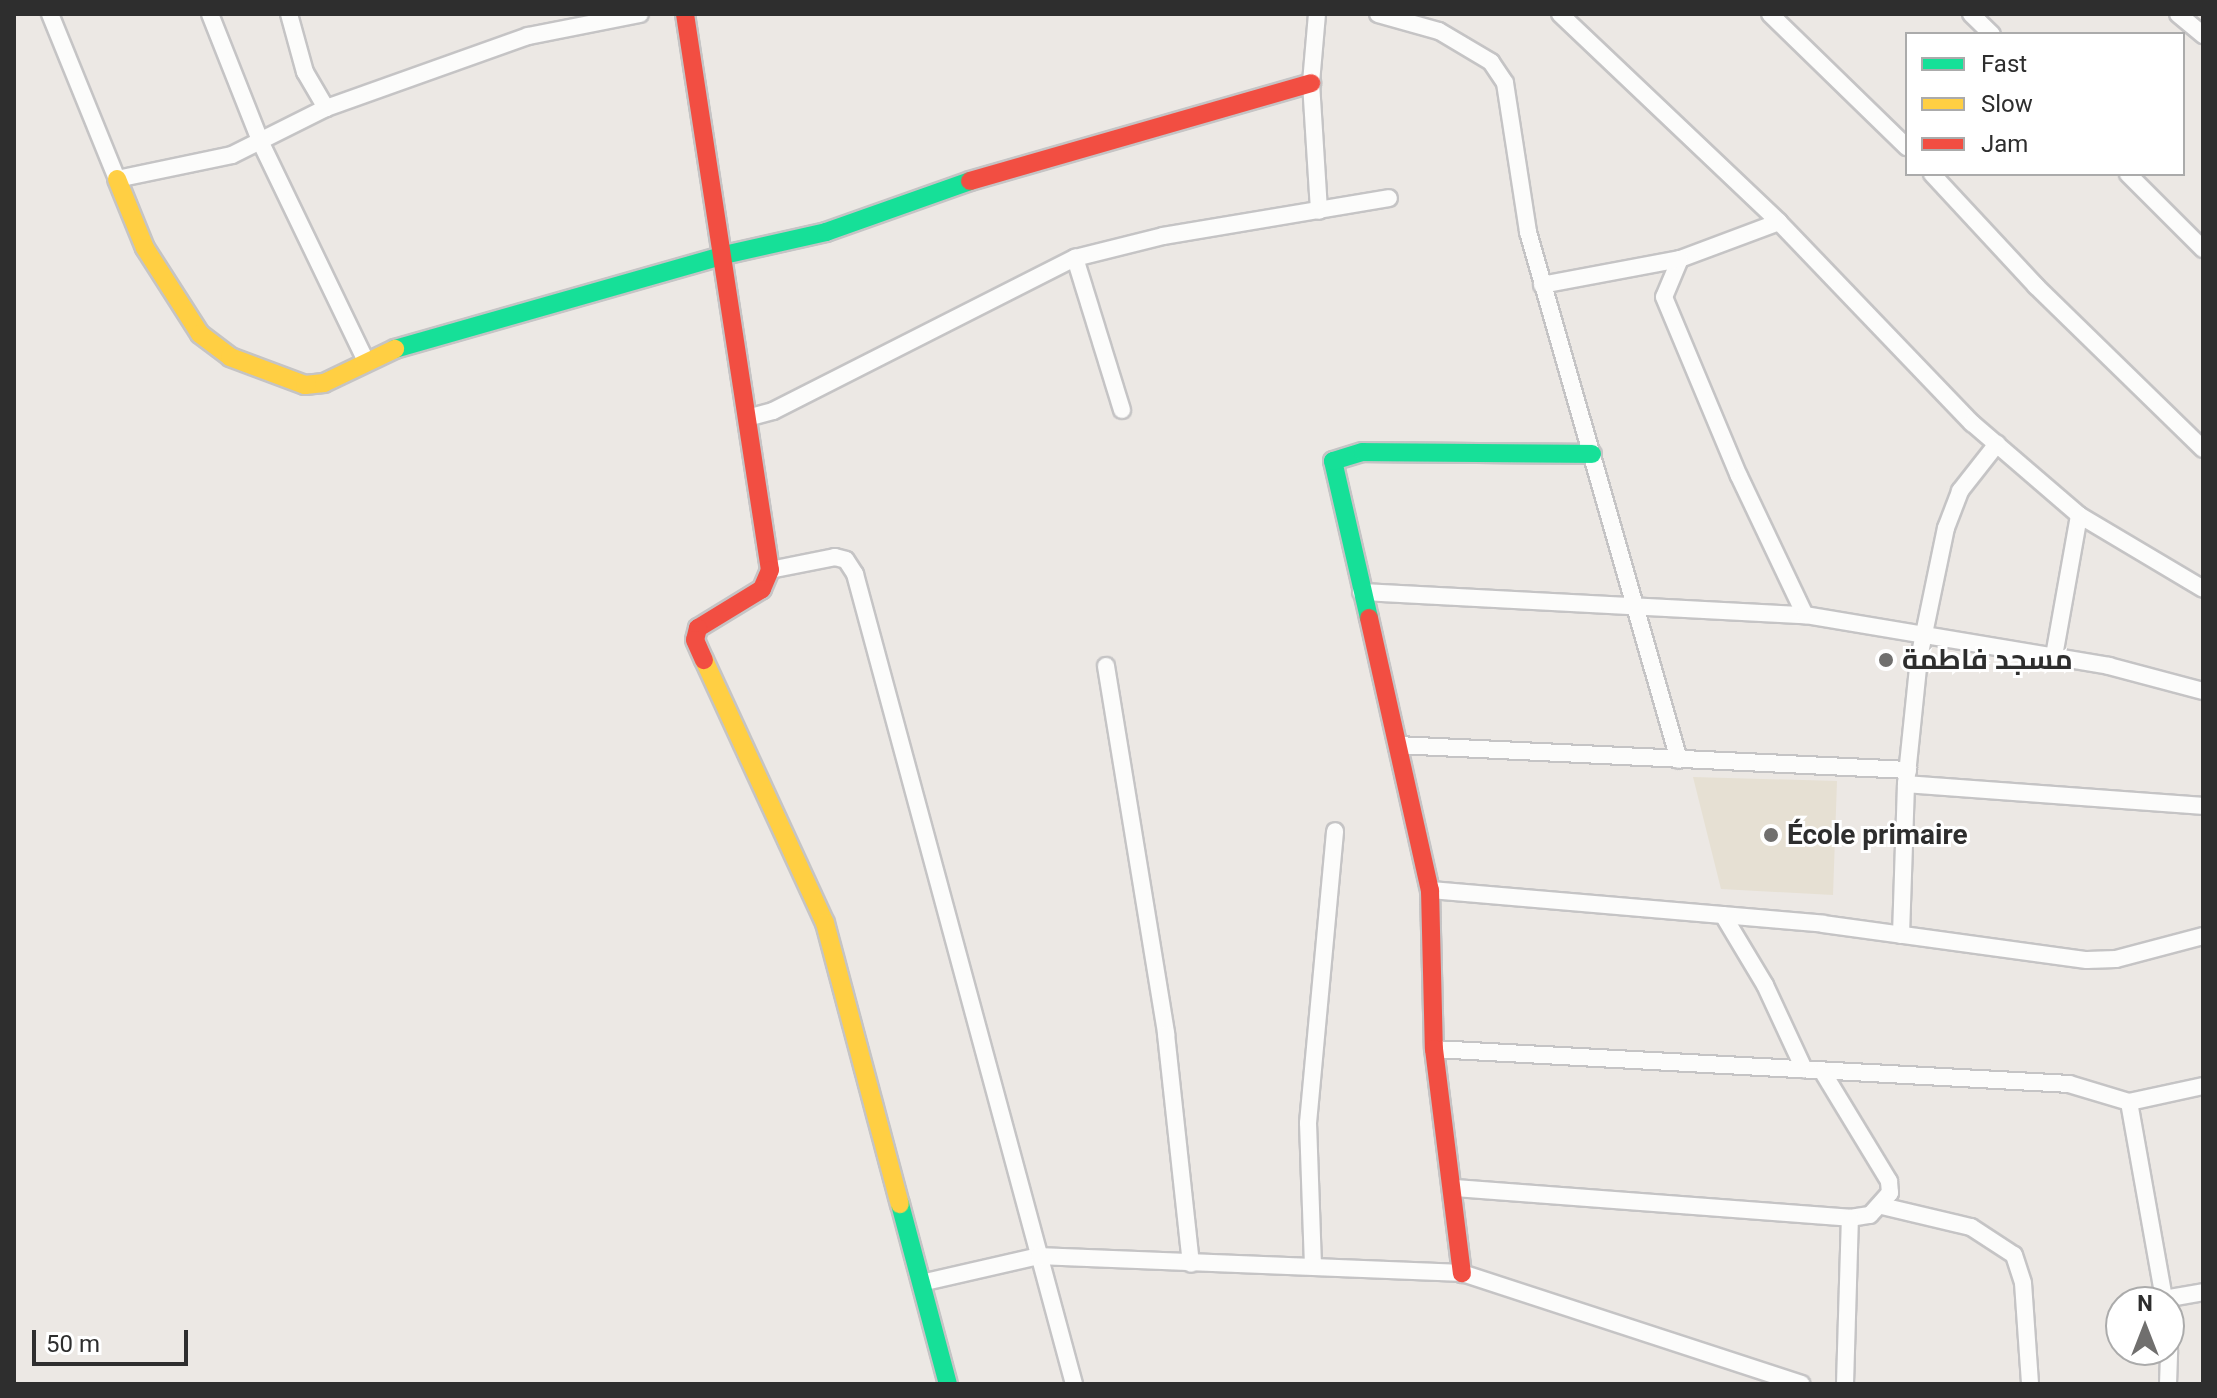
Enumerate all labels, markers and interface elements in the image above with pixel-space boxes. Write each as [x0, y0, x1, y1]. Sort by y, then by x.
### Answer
legend [1905, 32, 2185, 176]
text: Fast [1981, 50, 2027, 78]
text: Slow [1981, 90, 2033, 118]
text: Jam [1981, 130, 2028, 158]
place label: مسجد فاطمة [1902, 643, 2073, 677]
marker: مسجد فاطمة [1877, 651, 1895, 669]
place label: École primaire [1787, 818, 1968, 852]
marker: École primaire [1762, 826, 1780, 844]
north arrow [2105, 1286, 2185, 1366]
text: N [2137, 1291, 2153, 1316]
scale bar [36, 1314, 192, 1364]
text: 50 m [46, 1330, 100, 1358]

